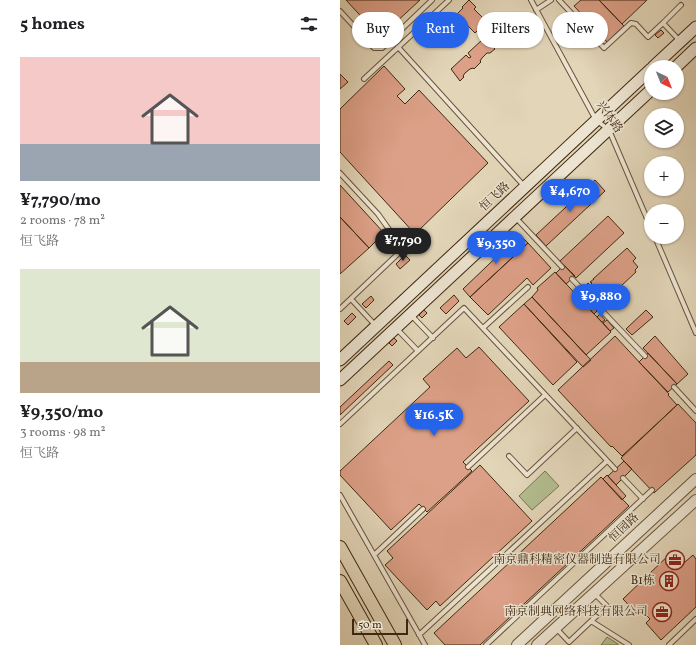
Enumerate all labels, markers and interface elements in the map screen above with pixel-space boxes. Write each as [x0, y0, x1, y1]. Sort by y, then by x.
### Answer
chip: Buy [352, 12, 404, 48]
chip: Rent [412, 12, 469, 48]
chip: Filters [477, 12, 544, 48]
chip: New [552, 12, 608, 48]
text: 5 homes [20, 13, 85, 36]
icon: filters [298, 13, 320, 35]
north arrow [644, 60, 684, 100]
map controls [644, 60, 684, 244]
icon: home [134, 83, 206, 155]
street label: 兴体路 [592, 98, 626, 136]
button: layers [644, 108, 684, 148]
button: + [644, 156, 684, 196]
street label: 恒飞路 [476, 179, 514, 215]
pin: ¥4,670 [537, 179, 603, 213]
text: ¥4,670 [550, 183, 590, 201]
text: ¥7,790/mo [20, 189, 101, 212]
button: − [644, 204, 684, 244]
text: 2 rooms · 78 m² [20, 212, 105, 230]
pin: ¥7,790 [370, 228, 436, 262]
pin: ¥9,350 [463, 231, 529, 265]
text: ¥7,790 [384, 232, 422, 250]
text: 恒飞路 [20, 233, 59, 251]
text: ¥9,350 [476, 235, 516, 253]
pin: ¥9,880 [568, 284, 634, 318]
text: ¥9,880 [580, 288, 622, 306]
icon: home [134, 295, 206, 367]
text: ¥9,350/mo [20, 401, 103, 424]
pin: ¥16.5K [401, 403, 467, 437]
text: ¥16.5K [414, 407, 454, 425]
text: 3 rooms · 98 m² [20, 424, 106, 442]
text: 恒飞路 [20, 445, 59, 463]
street label: 恒园路 [605, 510, 643, 546]
office icon: 南京鼎科精密仪器制造有限公司 [664, 549, 686, 571]
place label: 南京鼎科精密仪器制造有限公司 [493, 552, 661, 568]
building icon: B1栋 [658, 570, 680, 592]
place label: B1栋 [631, 573, 655, 589]
office icon: 南京制典网络科技有限公司 [651, 601, 673, 623]
place label: 南京制典网络科技有限公司 [504, 604, 648, 620]
scale bar [352, 617, 408, 636]
text: 50 m [358, 618, 382, 633]

